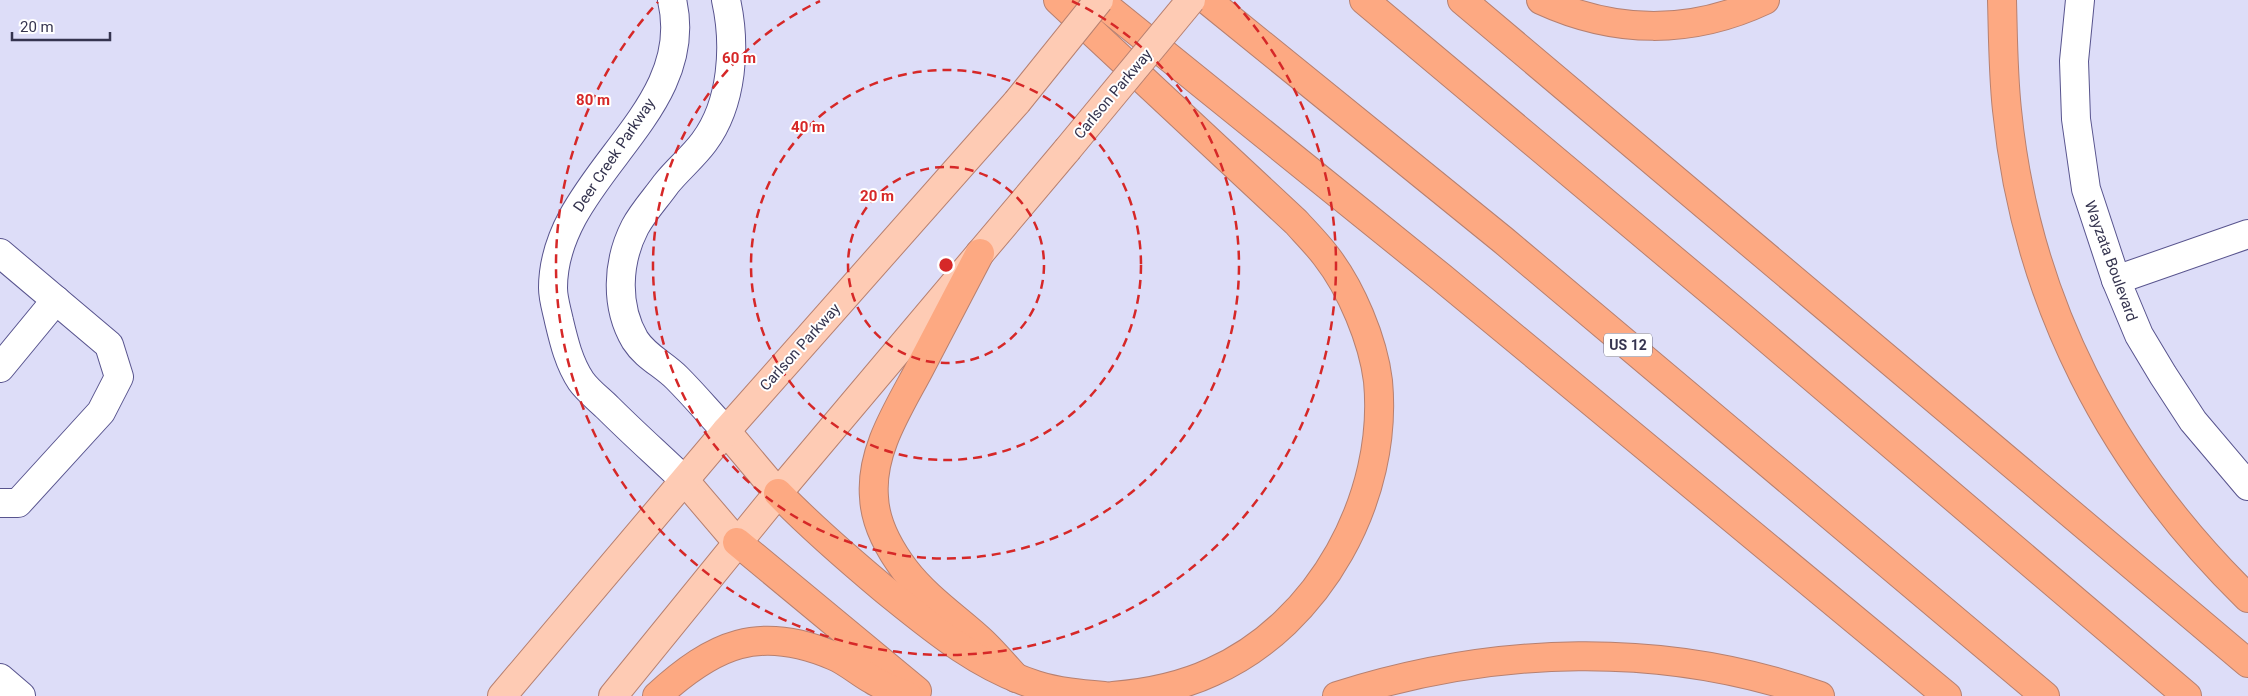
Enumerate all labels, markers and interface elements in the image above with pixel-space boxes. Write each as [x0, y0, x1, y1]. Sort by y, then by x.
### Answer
scale bar [12, 10, 110, 42]
text: 20 m [20, 18, 54, 36]
street label: Carlson Parkway [1070, 45, 1156, 143]
text: 60 m [722, 49, 756, 67]
text: 80 m [576, 91, 610, 109]
street label: Deer Creek Parkway [569, 95, 659, 215]
text: 40 m [791, 118, 825, 136]
text: 20 m [860, 187, 894, 205]
street label: Wayzata Boulevard [2081, 198, 2141, 324]
centre of rings [937, 256, 955, 274]
street label: Carlson Parkway [756, 300, 844, 394]
road number: US 12 [1604, 334, 1652, 356]

